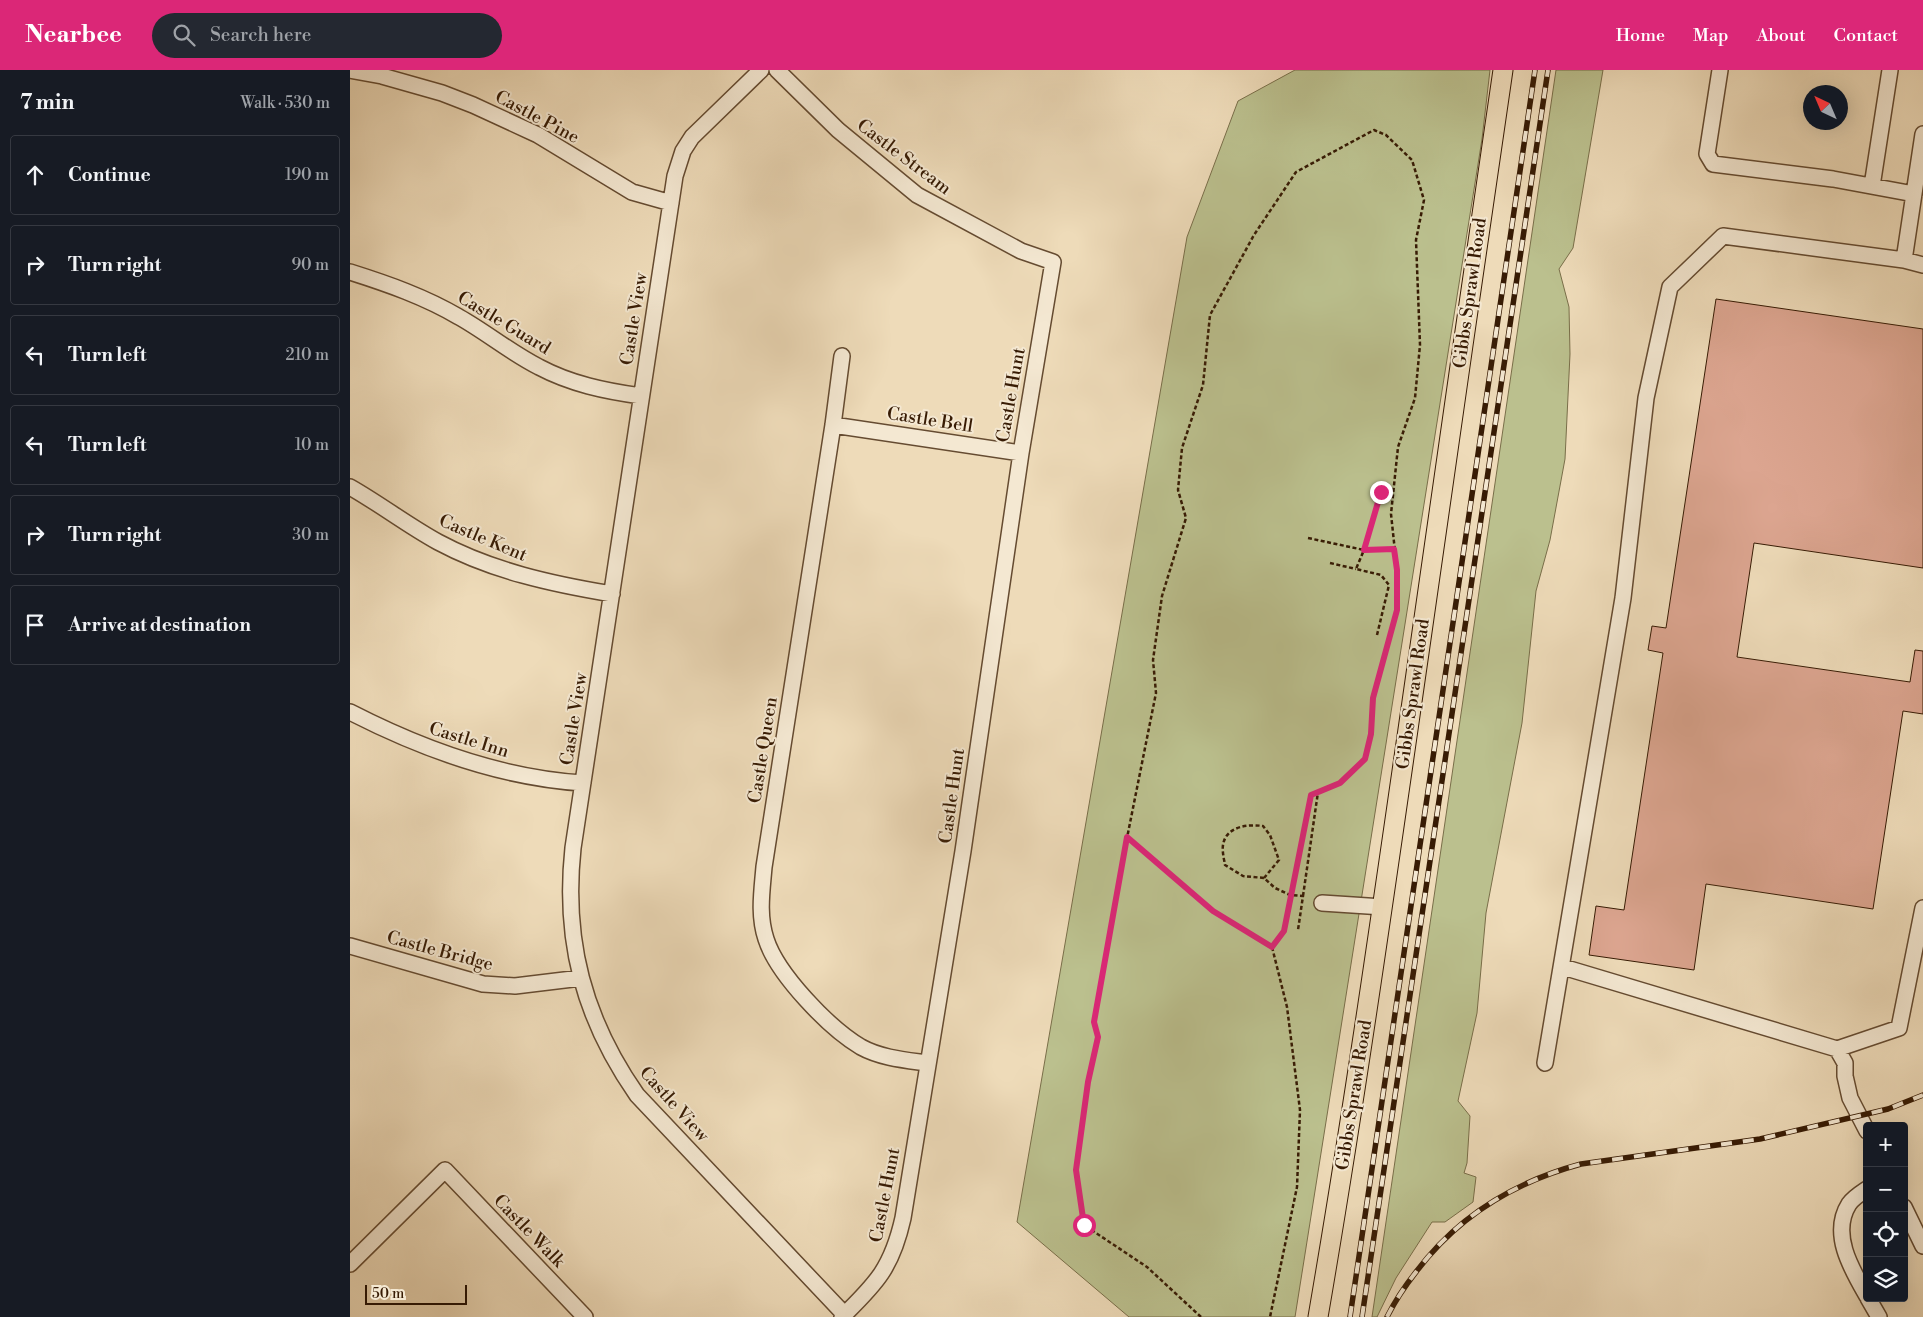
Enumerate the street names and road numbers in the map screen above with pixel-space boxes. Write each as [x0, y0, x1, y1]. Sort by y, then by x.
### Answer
street label: Castle Pine [491, 85, 583, 149]
street label: Castle Stream [852, 114, 956, 200]
street label: Gibbs Sprawl Road [1448, 215, 1492, 370]
street label: Castle View [615, 270, 653, 367]
street label: Castle Guard [453, 286, 555, 360]
street label: Castle Hunt [991, 345, 1031, 444]
street label: Castle Bell [885, 402, 975, 438]
street label: Castle Kent [435, 509, 531, 567]
street label: Gibbs Sprawl Road [1391, 616, 1435, 771]
street label: Castle View [555, 670, 593, 767]
street label: Castle Queen [743, 695, 783, 805]
street label: Castle Inn [426, 717, 512, 763]
street label: Castle Hunt [934, 746, 970, 845]
street label: Castle Bridge [384, 926, 496, 976]
street label: Gibbs Sprawl Road [1331, 1017, 1377, 1172]
street label: Castle View [634, 1062, 714, 1147]
street label: Castle Hunt [865, 1145, 906, 1244]
street label: Castle Walk [488, 1189, 571, 1274]

